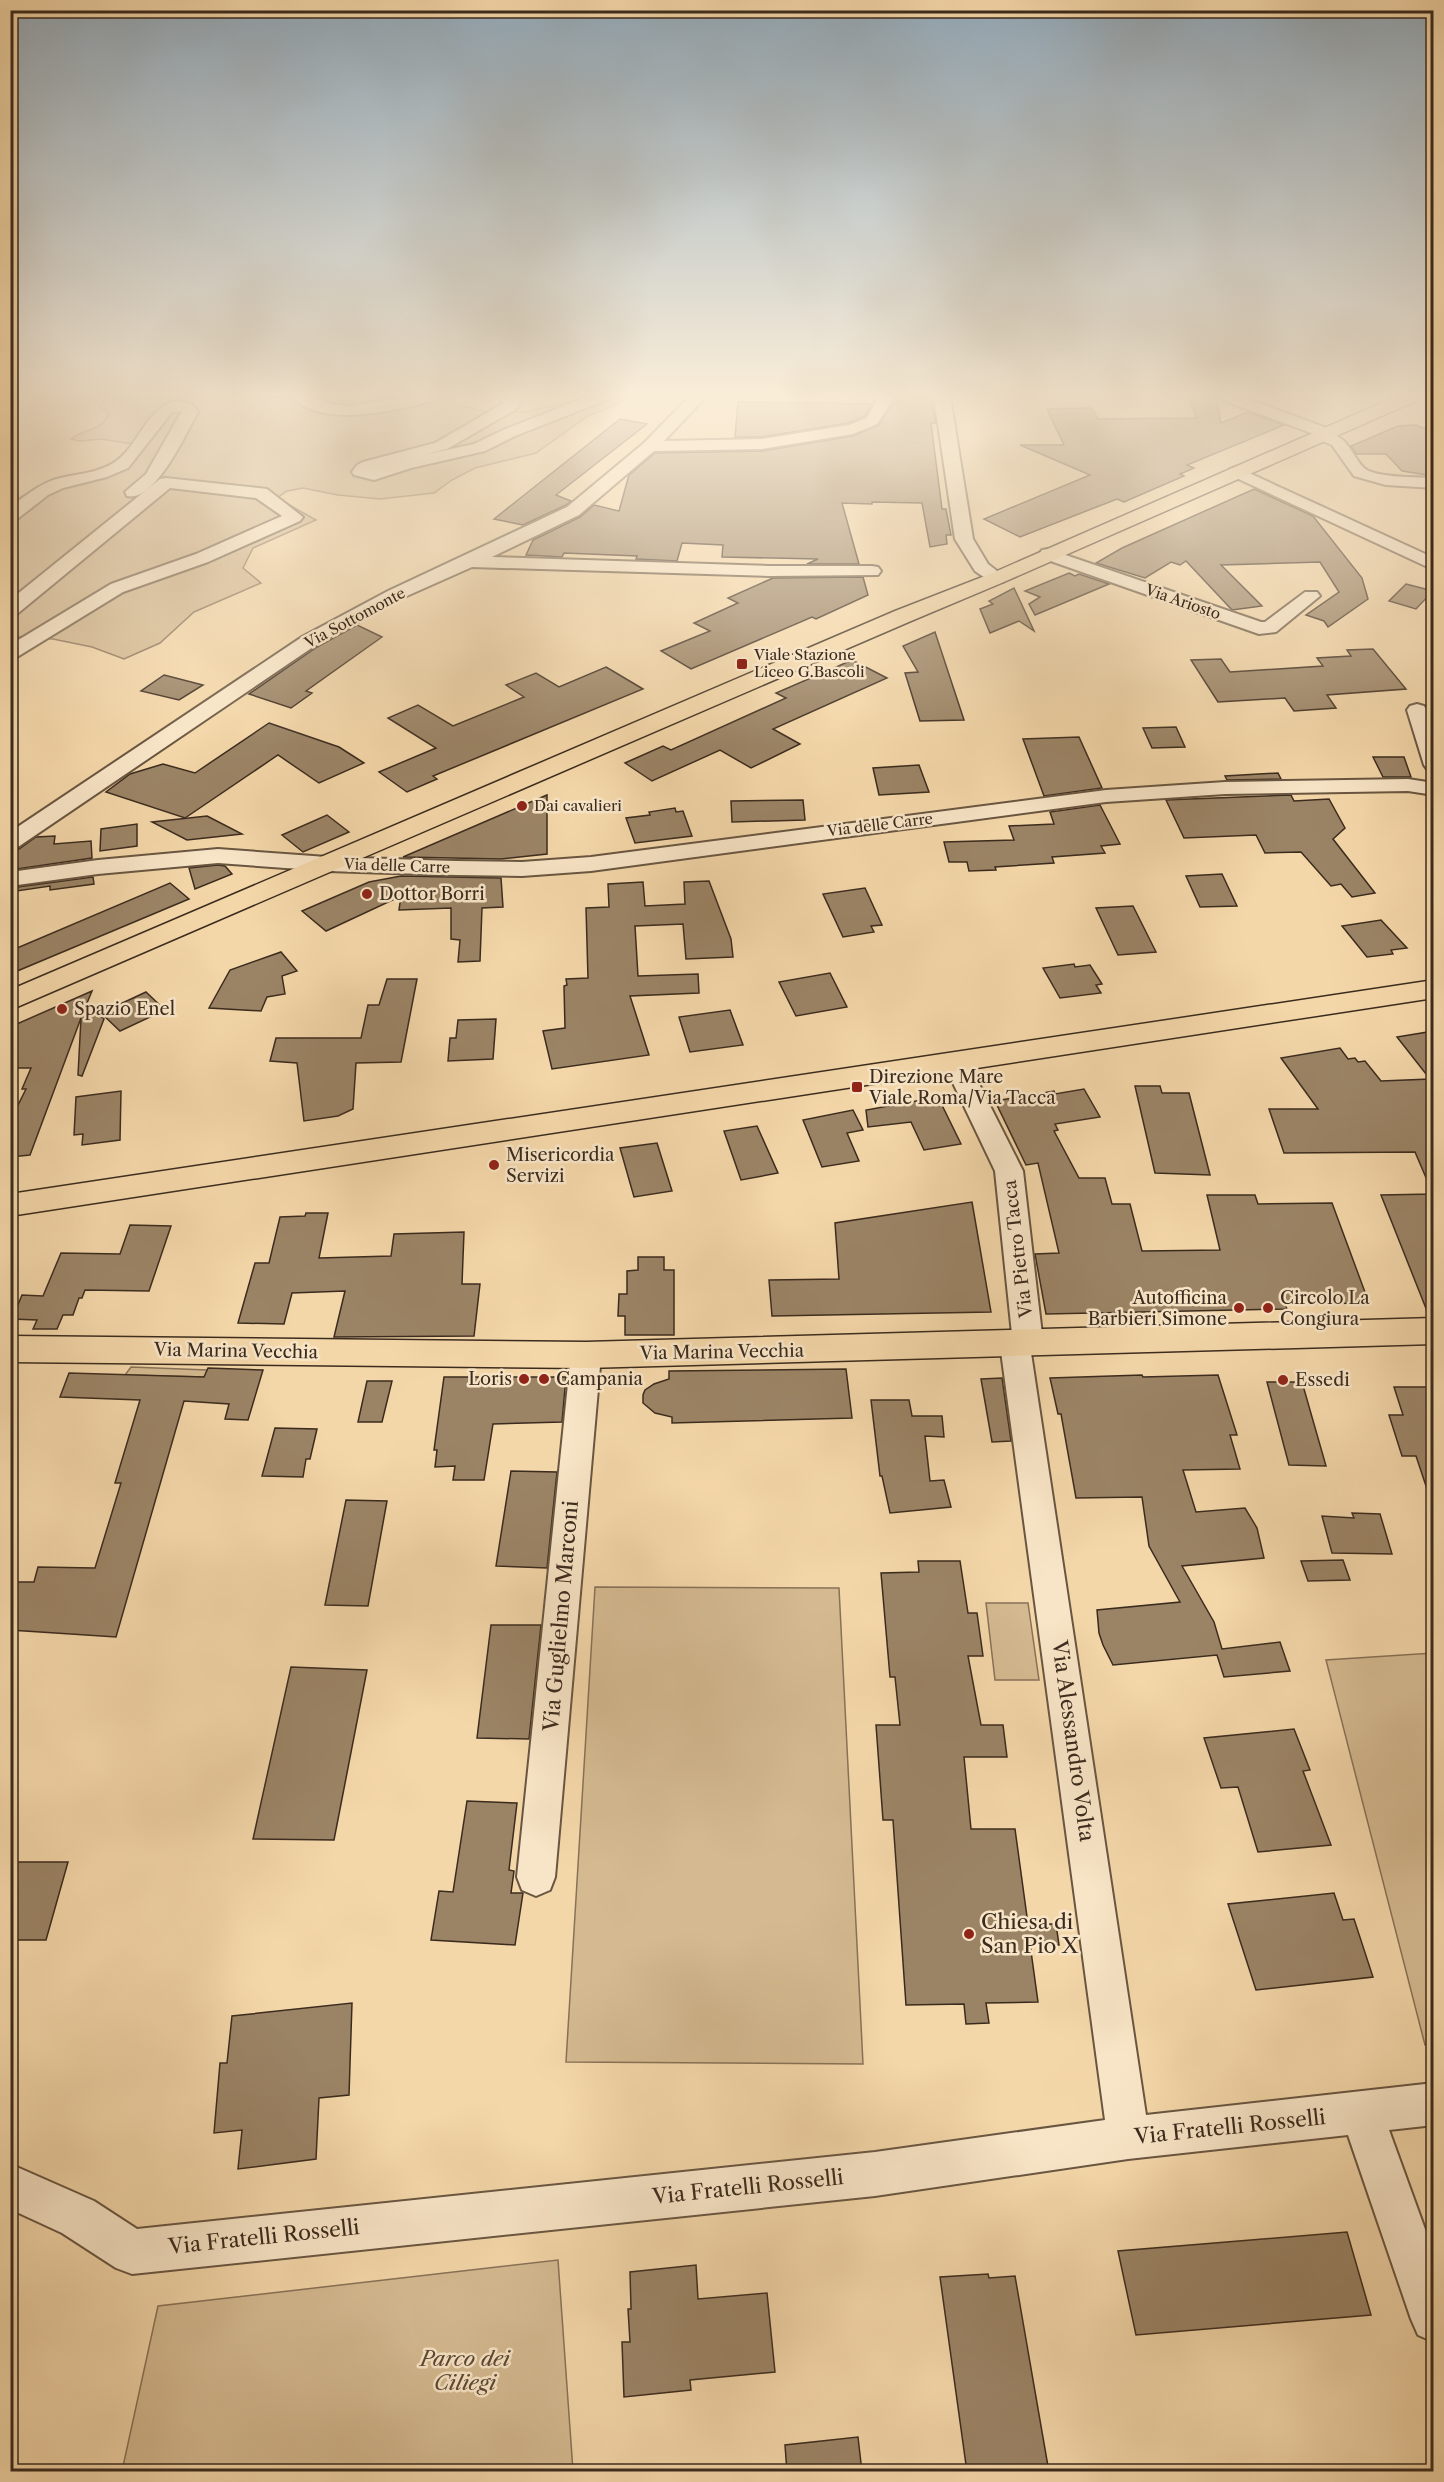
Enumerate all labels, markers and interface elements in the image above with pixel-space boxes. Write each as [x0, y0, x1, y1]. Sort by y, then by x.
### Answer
street label: Via Ariosto [1142, 579, 1223, 623]
street label: Via Sottomonte [300, 583, 408, 653]
place label: Viale Stazione Liceo G.Bascoli [753, 645, 865, 681]
marker: Viale Stazione Liceo G.Bascoli [735, 657, 749, 671]
place label: Dai cavalieri [534, 796, 622, 815]
marker: Dai cavalieri [515, 799, 529, 813]
street label: Via delle Carre [825, 809, 934, 841]
street label: Via delle Carre [343, 854, 450, 877]
place label: Dottor Borri [379, 883, 485, 905]
marker: Dottor Borri [360, 887, 374, 901]
place label: Spazio Enel [74, 998, 175, 1020]
marker: Spazio Enel [55, 1002, 69, 1016]
place label: Direzione Mare Viale Roma/Via Tacca [868, 1066, 1056, 1109]
marker: Direzione Mare Viale Roma/Via Tacca [850, 1080, 864, 1094]
place label: Misericordia Servizi [506, 1144, 615, 1187]
marker: Misericordia Servizi [487, 1158, 501, 1172]
street label: Via Pietro Tacca [999, 1178, 1037, 1320]
place label: Autofficina Barbieri Simone [1088, 1287, 1227, 1330]
place label: Circolo La Congiura [1280, 1287, 1370, 1330]
marker: Autofficina Barbieri Simone [1232, 1301, 1246, 1315]
marker: Circolo La Congiura [1261, 1301, 1275, 1315]
street label: Via Marina Vecchia [153, 1339, 319, 1363]
street label: Via Marina Vecchia [639, 1340, 805, 1364]
place label: Loris [468, 1368, 512, 1390]
place label: Campania [556, 1368, 643, 1390]
place label: Essedi [1295, 1369, 1350, 1391]
marker: Loris [517, 1372, 531, 1386]
marker: Campania [537, 1372, 551, 1386]
marker: Essedi [1276, 1373, 1290, 1387]
street label: Via Guglielmo Marconi [538, 1499, 583, 1733]
street label: Via Alessandro Volta [1047, 1638, 1100, 1844]
place label: Chiesa di San Pio X [981, 1909, 1079, 1958]
marker: Chiesa di San Pio X [962, 1927, 976, 1941]
street label: Via Fratelli Rosselli [1132, 2104, 1327, 2149]
street label: Via Fratelli Rosselli [650, 2164, 845, 2209]
street label: Via Fratelli Rosselli [166, 2214, 361, 2259]
park label: Parco dei Ciliegi [418, 2346, 511, 2395]

